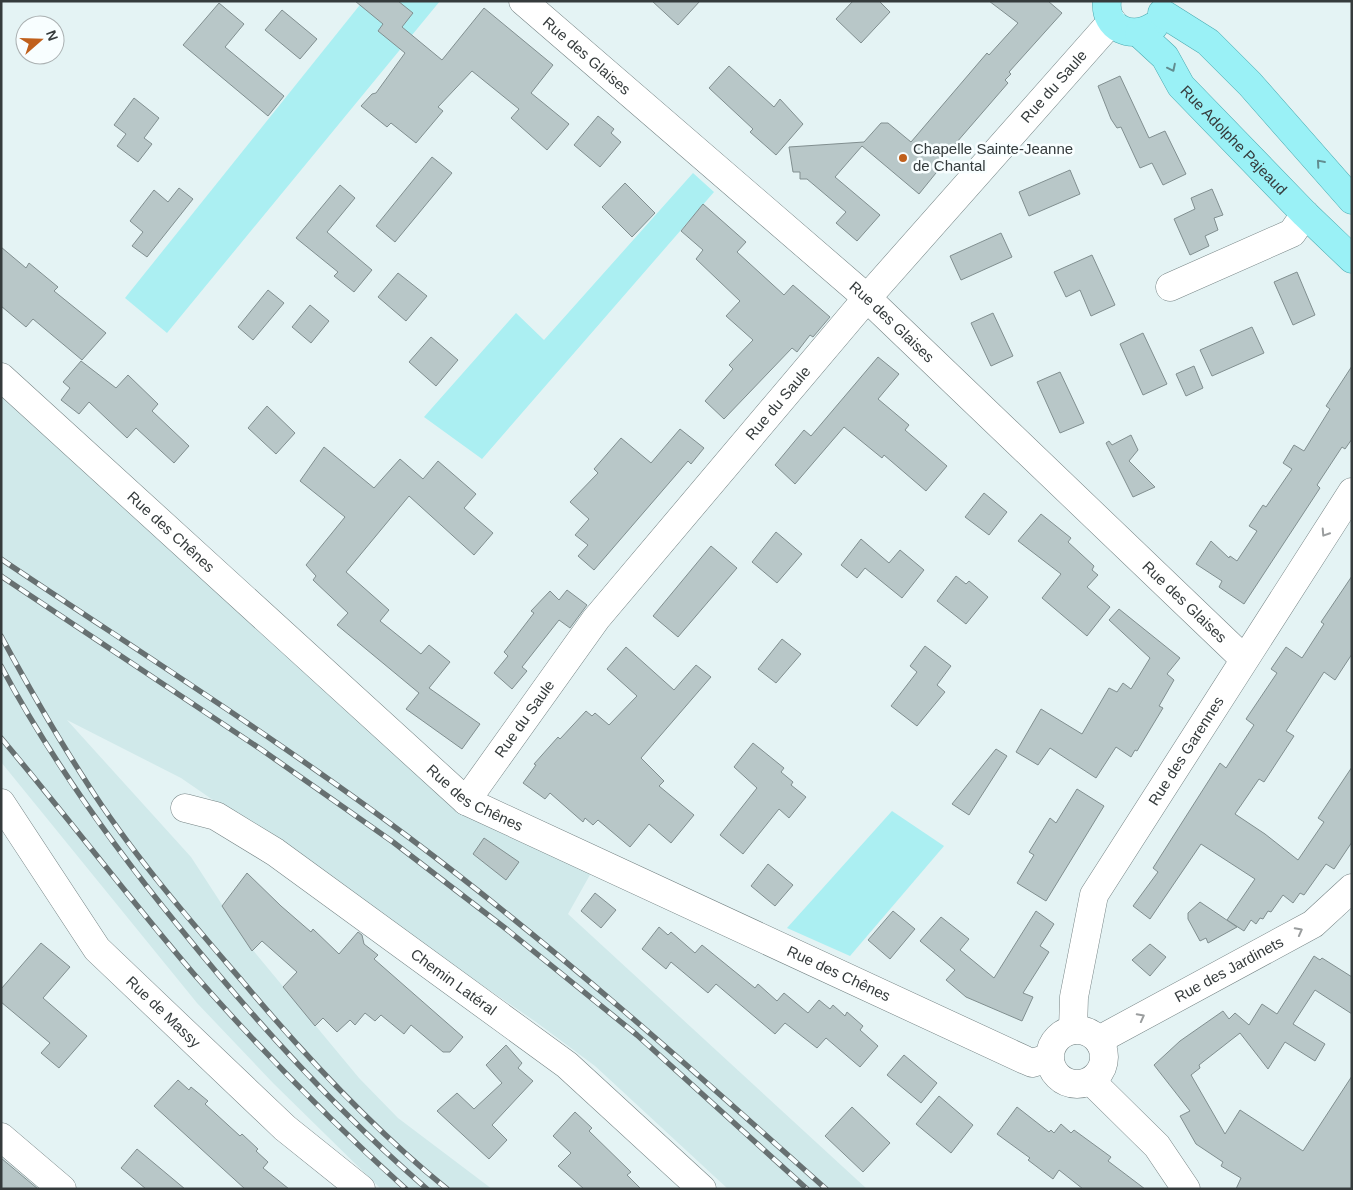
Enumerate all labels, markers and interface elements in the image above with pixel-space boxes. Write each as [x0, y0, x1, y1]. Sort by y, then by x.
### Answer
street label: Rue des Glaises [540, 13, 634, 98]
north arrow [15, 15, 65, 65]
text: N [43, 28, 61, 43]
street label: Rue du Saule [1017, 47, 1090, 126]
one-way arrow [1165, 63, 1175, 72]
street label: Rue Adolphe Pajeaud [1177, 82, 1291, 198]
place label: Chapelle Sainte-Jeanne de Chantal [913, 140, 1073, 174]
marker: Chapelle Sainte-Jeanne de Chantal [897, 152, 909, 164]
one-way arrow [1317, 160, 1326, 169]
street label: Rue des Glaises [846, 278, 938, 366]
street label: Rue du Saule [742, 363, 814, 443]
street label: Rue des Chênes [124, 488, 218, 576]
one-way arrow [1322, 528, 1332, 537]
street label: Rue des Glaises [1139, 557, 1230, 646]
street label: Rue du Saule [491, 677, 558, 760]
street label: Rue des Garennes [1145, 693, 1227, 808]
street label: Rue des Chênes [424, 761, 526, 834]
one-way arrow [1294, 927, 1303, 937]
street label: Rue des Jardinets [1172, 933, 1286, 1005]
street label: Rue des Chênes [785, 942, 893, 1004]
street label: Chemin Latéral [408, 945, 500, 1019]
street label: Rue de Massy [123, 972, 204, 1051]
one-way arrow [1136, 1013, 1145, 1023]

